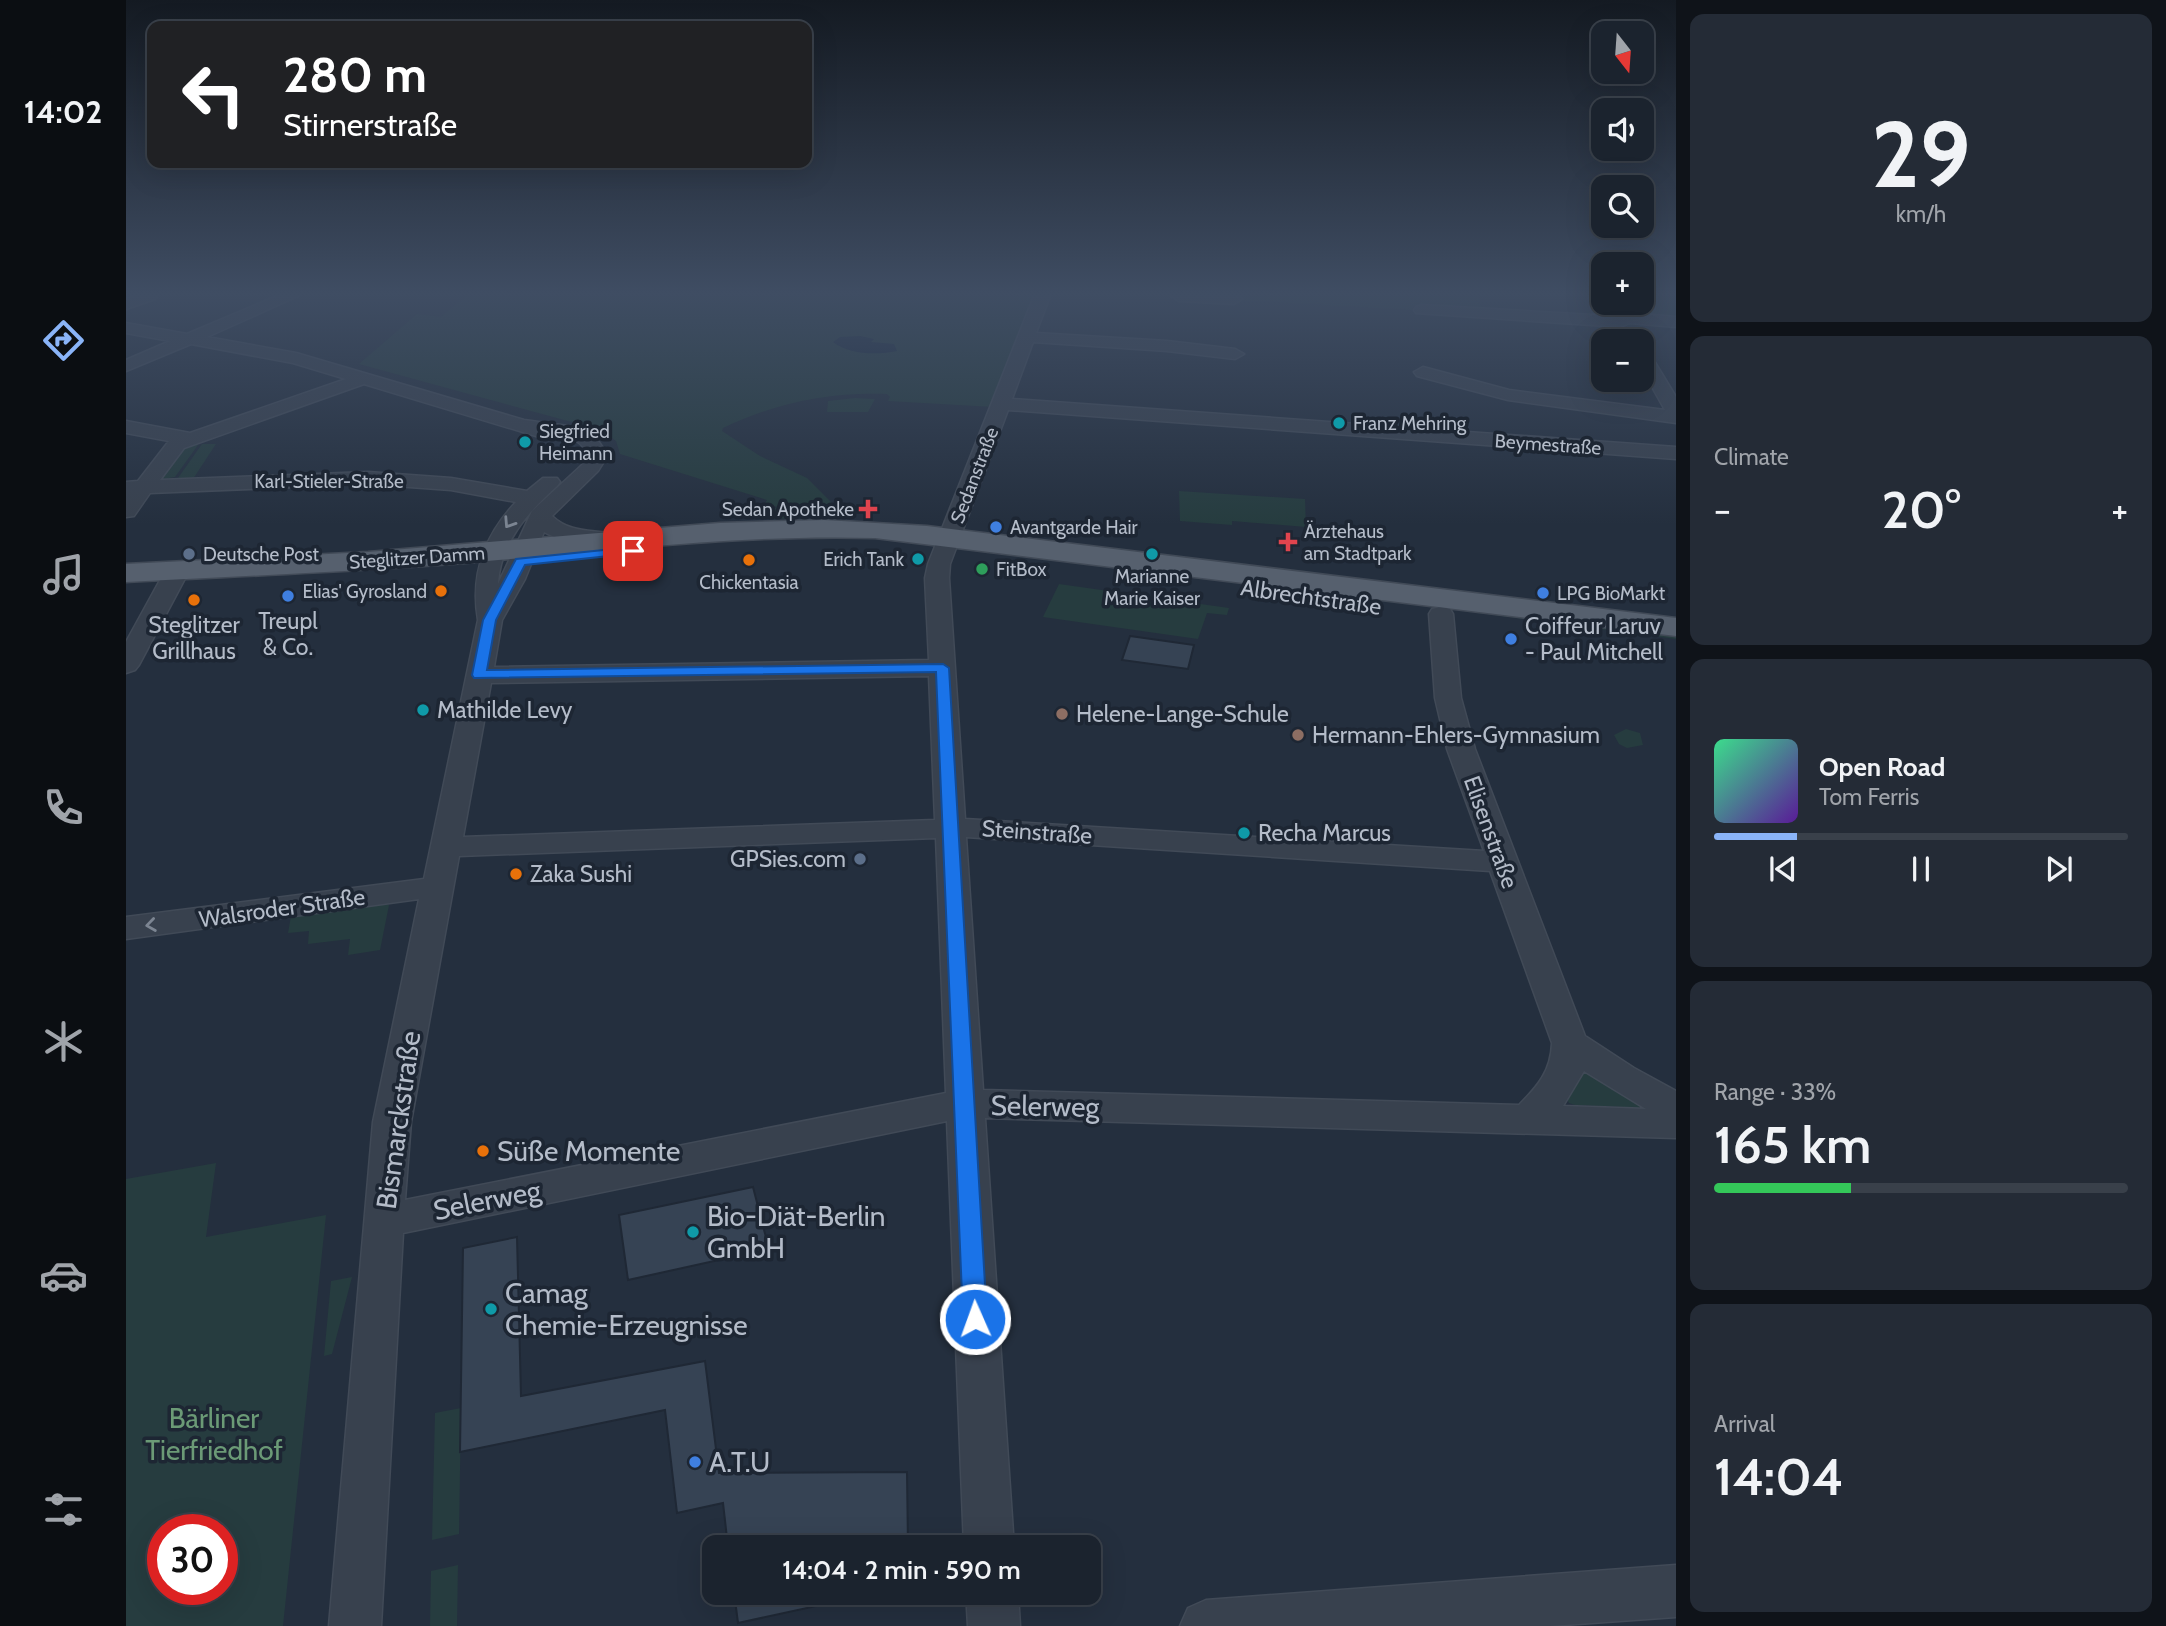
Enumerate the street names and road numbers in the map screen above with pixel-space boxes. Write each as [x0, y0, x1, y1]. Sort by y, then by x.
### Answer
street label: Sedanstraße [946, 424, 1003, 526]
street label: Beymestraße [1494, 429, 1602, 460]
street label: Karl-Stieler-Straße [254, 470, 404, 493]
street label: Steglitzer Damm [348, 541, 486, 574]
street label: Albrechtstraße [1239, 573, 1383, 621]
street label: Elisenstraße [1458, 772, 1524, 892]
street label: Steinstraße [981, 814, 1093, 850]
street label: Walsroder Straße [197, 882, 367, 934]
street label: Bismarckstraße [369, 1029, 427, 1211]
street label: Selerweg [990, 1088, 1101, 1124]
street label: Selerweg [430, 1173, 545, 1227]

